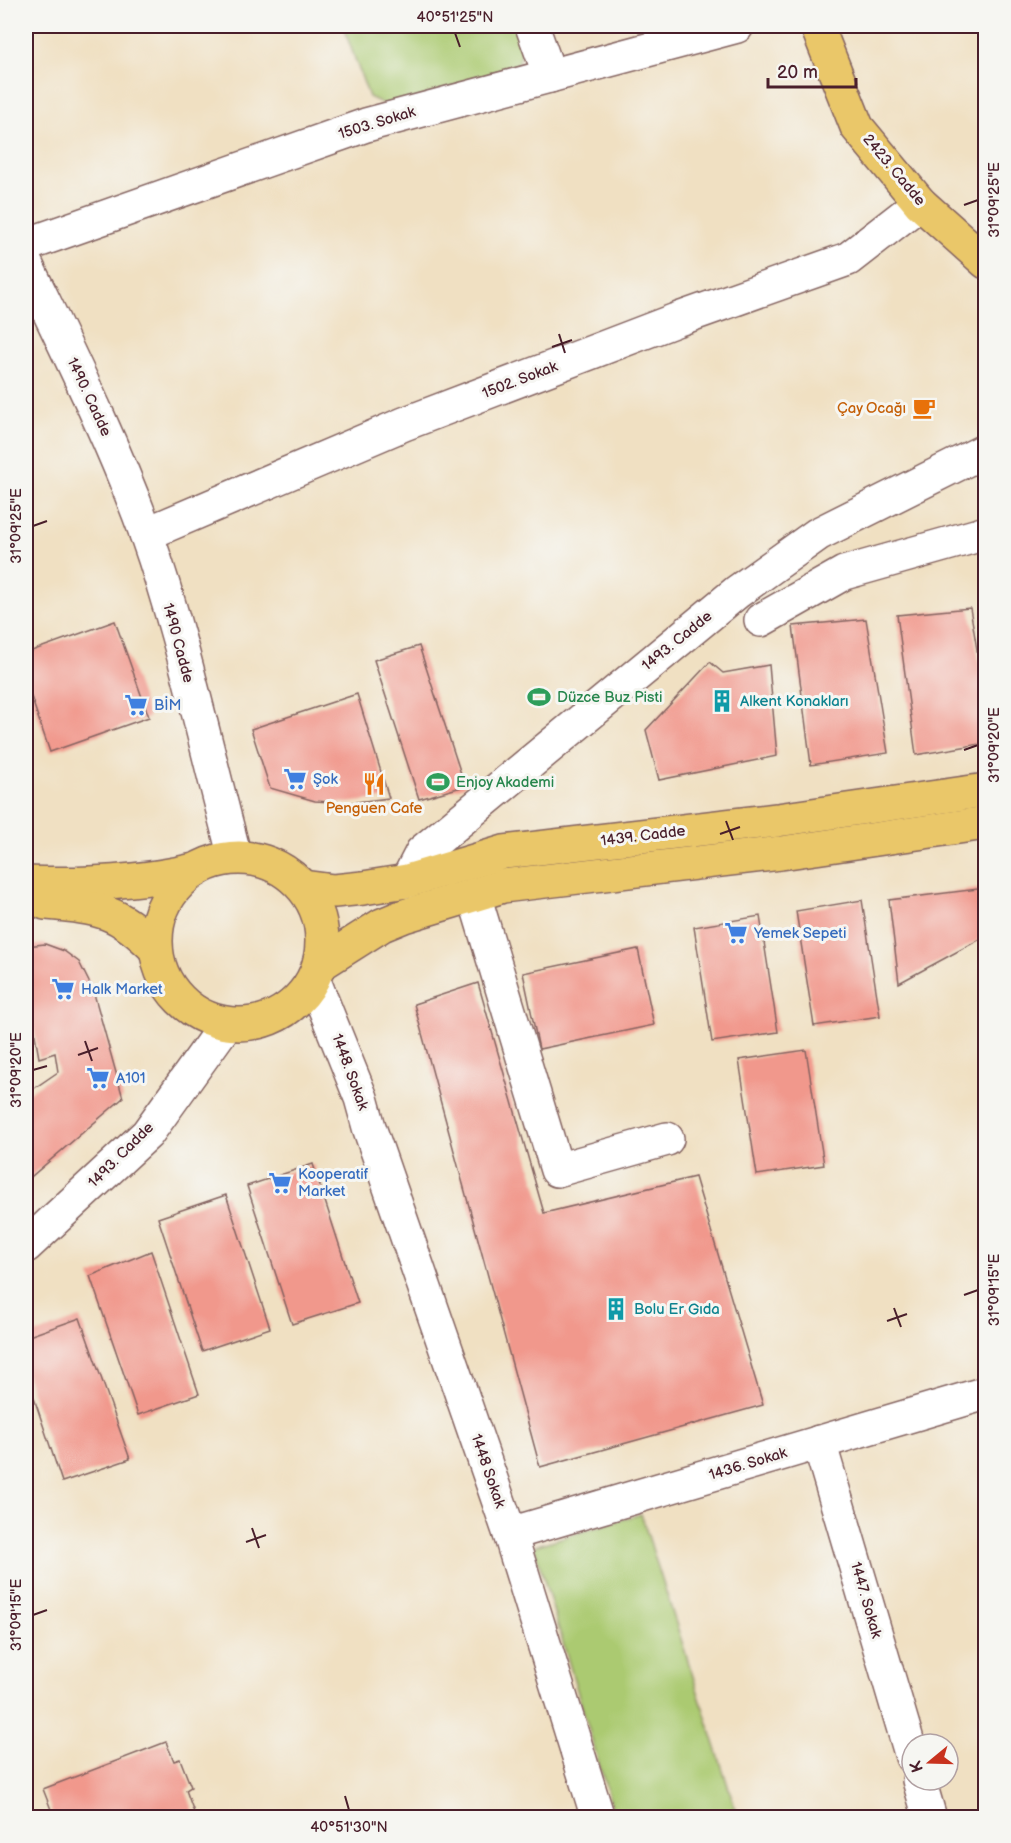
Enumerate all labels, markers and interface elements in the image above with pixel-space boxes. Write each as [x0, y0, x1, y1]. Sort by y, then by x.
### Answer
text: 40°51'25"N [417, 8, 493, 27]
scale bar [768, 51, 856, 89]
text: 20 m [777, 62, 818, 83]
street label: 1503. Sokak [336, 102, 418, 144]
street label: 2423. Cadde [859, 130, 930, 210]
text: 31°09'25"E [985, 162, 1004, 238]
street label: 1490. Cadde [62, 355, 116, 439]
street label: 1502. Sokak [480, 357, 561, 403]
cafe icon: Çay Ocağı [911, 395, 937, 421]
place label: Çay Ocağı [837, 399, 906, 418]
text: 31°09'25"E [7, 488, 26, 564]
street label: 1490 Cadde [158, 601, 198, 685]
street label: 1493. Cadde [638, 607, 716, 675]
sports icon: Düzce Buz Pisti [526, 684, 552, 710]
place label: Düzce Buz Pisti [557, 688, 663, 707]
building icon: Alkent Konakları [709, 688, 735, 714]
supermarket icon: BİM [123, 692, 149, 718]
place label: Alkent Konakları [740, 692, 849, 711]
place label: BİM [154, 696, 182, 715]
text: 31°09'20"E [985, 707, 1004, 783]
supermarket icon: Şok [282, 766, 308, 792]
sports icon: Enjoy Akademi [425, 769, 451, 795]
place label: Şok [313, 770, 339, 789]
restaurant icon: Penguen Cafe [361, 771, 387, 797]
place label: Enjoy Akademi [456, 773, 554, 792]
place label: Penguen Cafe [326, 799, 422, 818]
street label: 1439. Cadde [600, 821, 686, 851]
supermarket icon: Yemek Sepeti [723, 920, 749, 946]
place label: Yemek Sepeti [753, 924, 846, 943]
supermarket icon: Halk Market [50, 976, 76, 1002]
place label: Halk Market [81, 980, 163, 999]
street label: 1448. Sokak [327, 1031, 373, 1113]
text: 31°09'20"E [7, 1032, 26, 1108]
supermarket icon: A101 [85, 1065, 111, 1091]
place label: A101 [116, 1069, 146, 1088]
street label: 1493. Cadde [84, 1118, 158, 1192]
place label: Kooperatif Market [298, 1165, 369, 1201]
supermarket icon: Kooperatif Market [267, 1170, 293, 1196]
text: 31°09'15"E [985, 1254, 1004, 1326]
building icon: Bolu Er Gıda [603, 1296, 629, 1322]
place label: Bolu Er Gıda [634, 1300, 720, 1319]
street label: 1448 Sokak [466, 1431, 510, 1511]
street label: 1436. Sokak [707, 1443, 790, 1485]
street label: 1447. Sokak [846, 1560, 886, 1641]
text: 31°09'15"E [7, 1579, 26, 1651]
north arrow [900, 1732, 960, 1792]
text: K [906, 1758, 928, 1775]
text: 40°51'30"N [310, 1818, 388, 1837]

